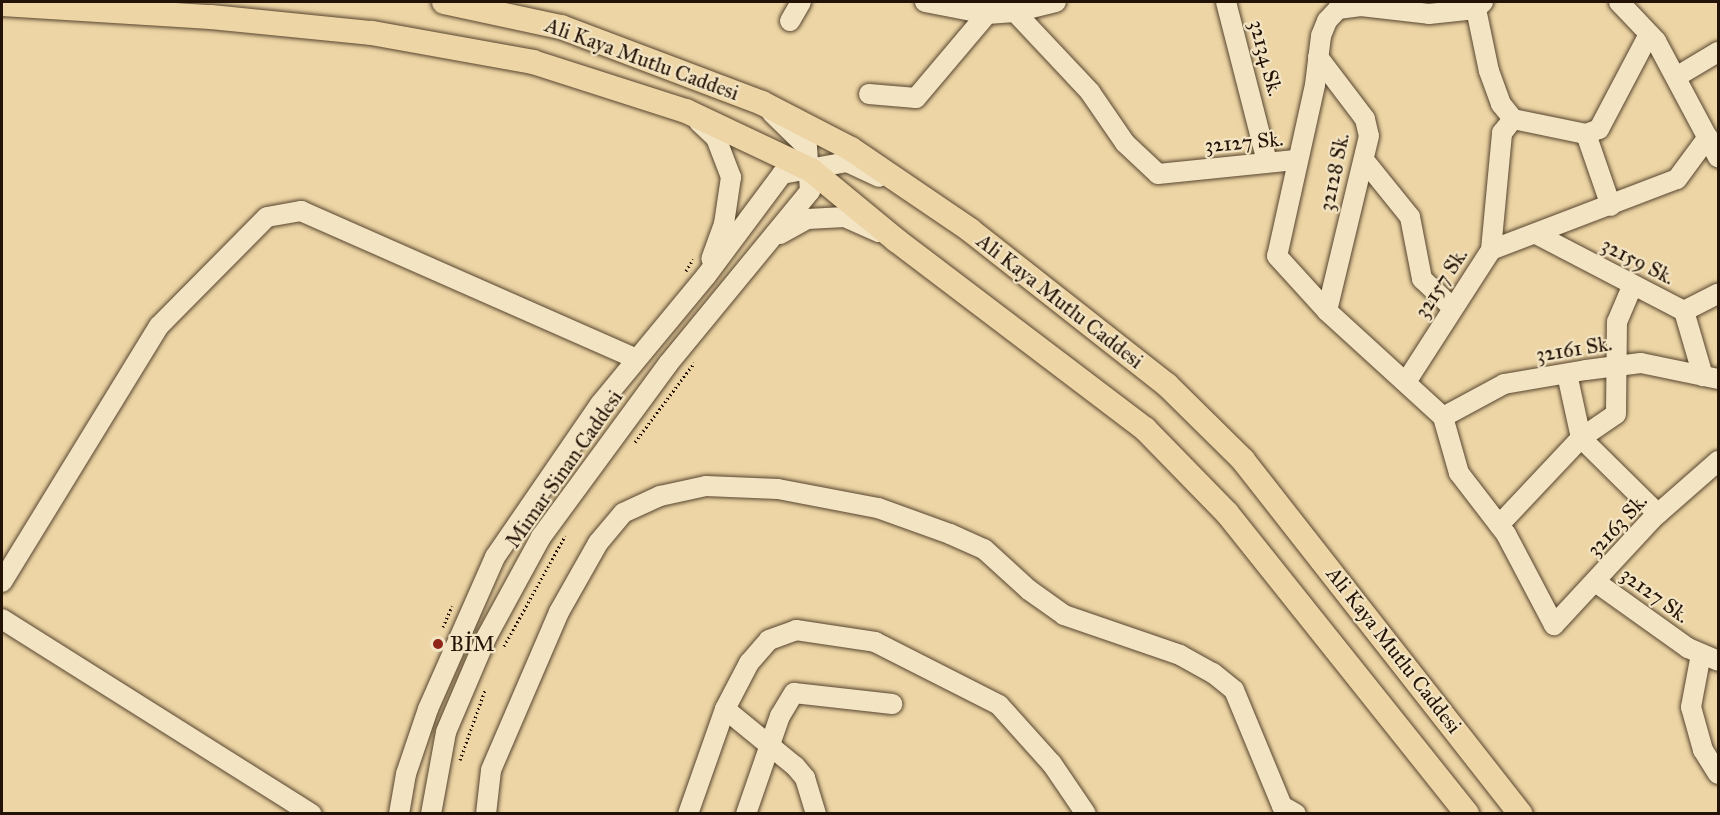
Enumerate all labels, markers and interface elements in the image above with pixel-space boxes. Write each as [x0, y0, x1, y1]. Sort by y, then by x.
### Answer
street label: Ali Kaya Mutlu Caddesi [542, 12, 742, 106]
street label: 32134 Sk. [1244, 17, 1288, 99]
street label: 32127 Sk. [1204, 126, 1284, 158]
street label: 32128 Sk. [1313, 131, 1355, 213]
street label: Ali Kaya Mutlu Caddesi [972, 228, 1148, 374]
street label: 32159 Sk. [1597, 232, 1679, 290]
street label: 32157 Sk. [1409, 243, 1473, 323]
street label: 32161 Sk. [1534, 331, 1614, 367]
street label: Mimar Sinan Caddesi [500, 385, 628, 553]
street label: 32163 Sk. [1582, 488, 1652, 562]
street label: Ali Kaya Mutlu Caddesi [1321, 562, 1467, 738]
street label: 32127 Sk. [1616, 562, 1694, 628]
place label: BİM [450, 631, 495, 657]
marker: BİM [431, 637, 445, 651]

